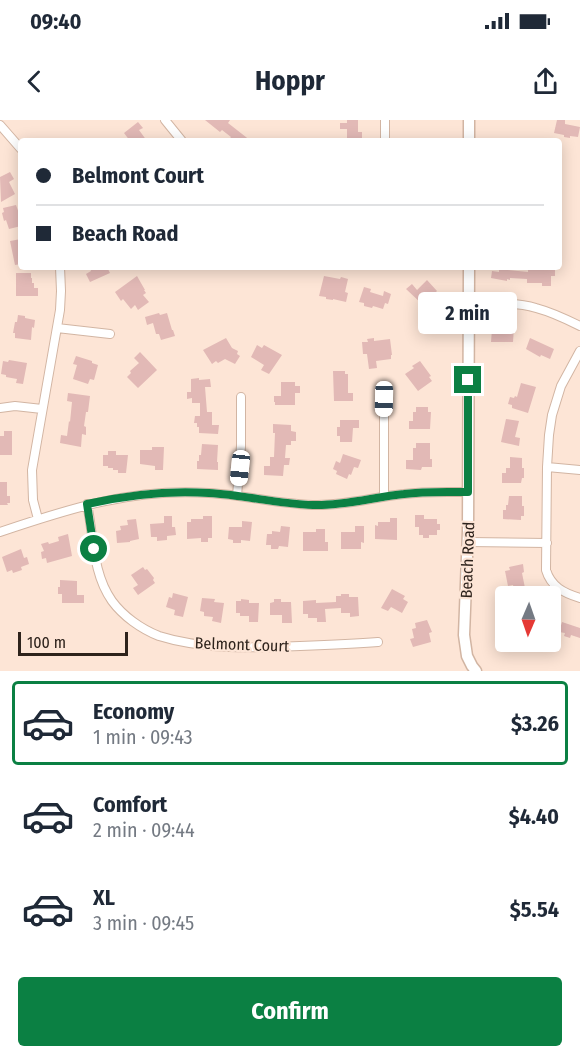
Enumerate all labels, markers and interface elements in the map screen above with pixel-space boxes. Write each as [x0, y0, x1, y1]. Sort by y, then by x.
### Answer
text: 09:40 [30, 8, 81, 35]
icon: back [18, 65, 51, 98]
text: Hoppr [255, 65, 325, 97]
icon: share [529, 65, 562, 98]
text: Belmont Court [72, 162, 204, 189]
text: Beach Road [72, 220, 178, 247]
callout: 2 min [418, 293, 518, 335]
text: 2 min [445, 301, 490, 325]
route end [454, 366, 481, 393]
car [375, 381, 393, 417]
car [229, 449, 251, 487]
street label: Beach Road [457, 521, 478, 599]
route start [80, 535, 107, 562]
north arrow [495, 586, 561, 652]
map controls [495, 586, 561, 652]
scale bar [18, 629, 128, 656]
text: 100 m [27, 633, 66, 652]
street label: Belmont Court [194, 633, 290, 656]
icon: car [21, 696, 75, 750]
text: Economy [93, 698, 174, 725]
text: $3.26 [511, 710, 559, 737]
text: 1 min · 09:43 [93, 725, 193, 749]
icon: car [21, 789, 75, 843]
text: Comfort [93, 791, 167, 818]
text: $4.40 [509, 803, 559, 830]
text: 2 min · 09:44 [93, 818, 195, 842]
icon: car [21, 882, 75, 936]
text: XL [93, 884, 115, 911]
text: $5.54 [510, 896, 559, 923]
text: 3 min · 09:45 [93, 911, 194, 935]
button: Confirm [18, 977, 562, 1046]

